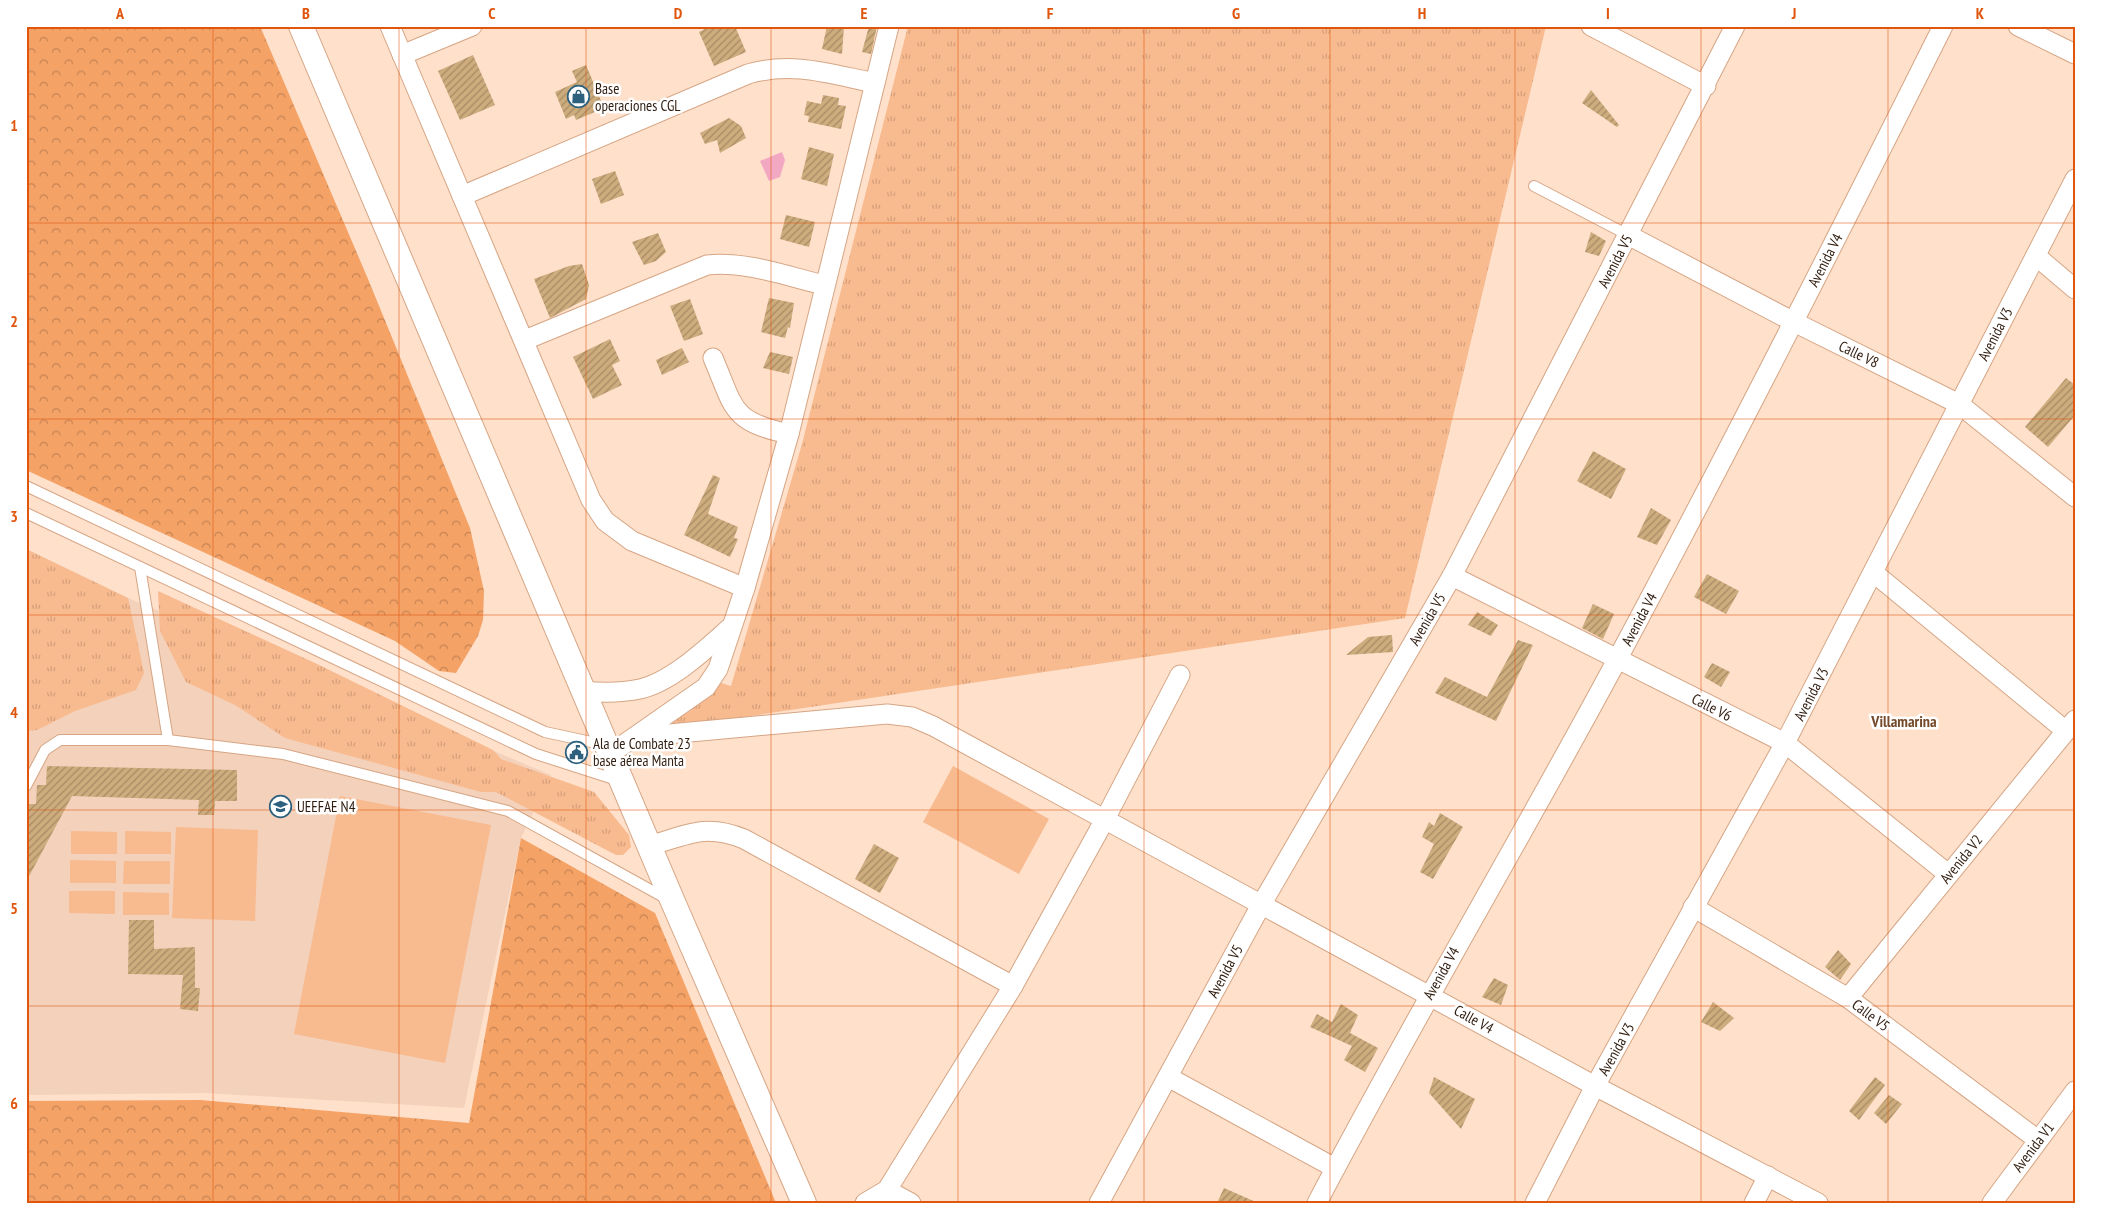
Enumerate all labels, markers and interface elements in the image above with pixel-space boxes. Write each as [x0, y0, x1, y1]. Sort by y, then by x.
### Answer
text: A [115, 3, 125, 23]
text: B [302, 3, 310, 23]
text: C [488, 3, 496, 23]
text: D [674, 3, 683, 23]
text: E [861, 3, 868, 23]
text: F [1047, 3, 1054, 23]
text: G [1232, 3, 1240, 23]
text: H [1418, 3, 1426, 23]
text: I [1606, 3, 1610, 23]
text: J [1791, 3, 1796, 23]
text: K [1976, 3, 1985, 23]
place label: Base operaciones CGL [595, 79, 681, 115]
shop icon: Base operaciones CGL [567, 85, 591, 109]
text: 1 [10, 115, 18, 135]
street label: Avenida V4 [1803, 230, 1847, 290]
street label: Avenida V5 [1593, 231, 1637, 291]
street label: Avenida V3 [1973, 304, 2017, 364]
text: 2 [10, 311, 18, 331]
street label: Calle V8 [1836, 336, 1882, 372]
text: 3 [10, 506, 18, 526]
street label: Avenida V5 [1404, 589, 1450, 649]
street label: Avenida V4 [1617, 589, 1661, 649]
street label: Avenida V3 [1789, 664, 1833, 724]
street label: Calle V6 [1689, 689, 1735, 725]
text: 4 [10, 702, 18, 722]
district label: Villamarina [1870, 711, 1937, 731]
place label: Ala de Combate 23 base aérea Manta [593, 734, 691, 770]
public building icon: Ala de Combate 23 base aérea Manta [565, 740, 589, 764]
school or university icon: UEEFAE N4 [269, 794, 293, 818]
place label: UEEFAE N4 [297, 797, 356, 816]
street label: Avenida V2 [1936, 831, 1986, 887]
text: 5 [10, 898, 18, 918]
street label: Avenida V5 [1203, 941, 1247, 1001]
street label: Avenida V4 [1419, 943, 1463, 1003]
street label: Calle V5 [1848, 995, 1894, 1035]
street label: Calle V4 [1451, 1000, 1497, 1038]
street label: Avenida V3 [1594, 1019, 1638, 1079]
text: 6 [10, 1093, 18, 1113]
street label: Avenida V1 [2008, 1118, 2058, 1176]

